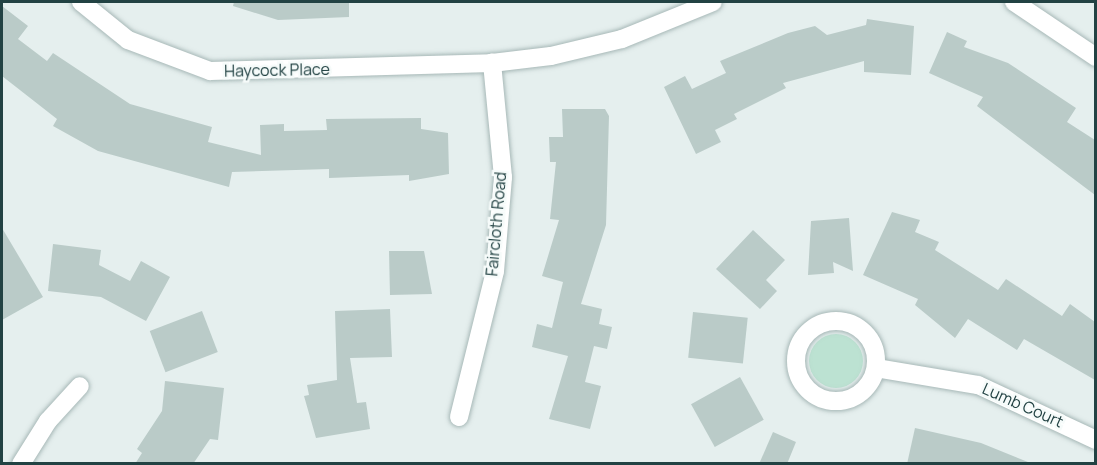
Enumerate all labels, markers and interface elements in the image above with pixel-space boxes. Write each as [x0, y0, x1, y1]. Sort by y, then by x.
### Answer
street label: Haycock Place [224, 59, 330, 81]
street label: Faircloth Road [482, 171, 510, 277]
street label: Lumb Court [980, 379, 1066, 431]

